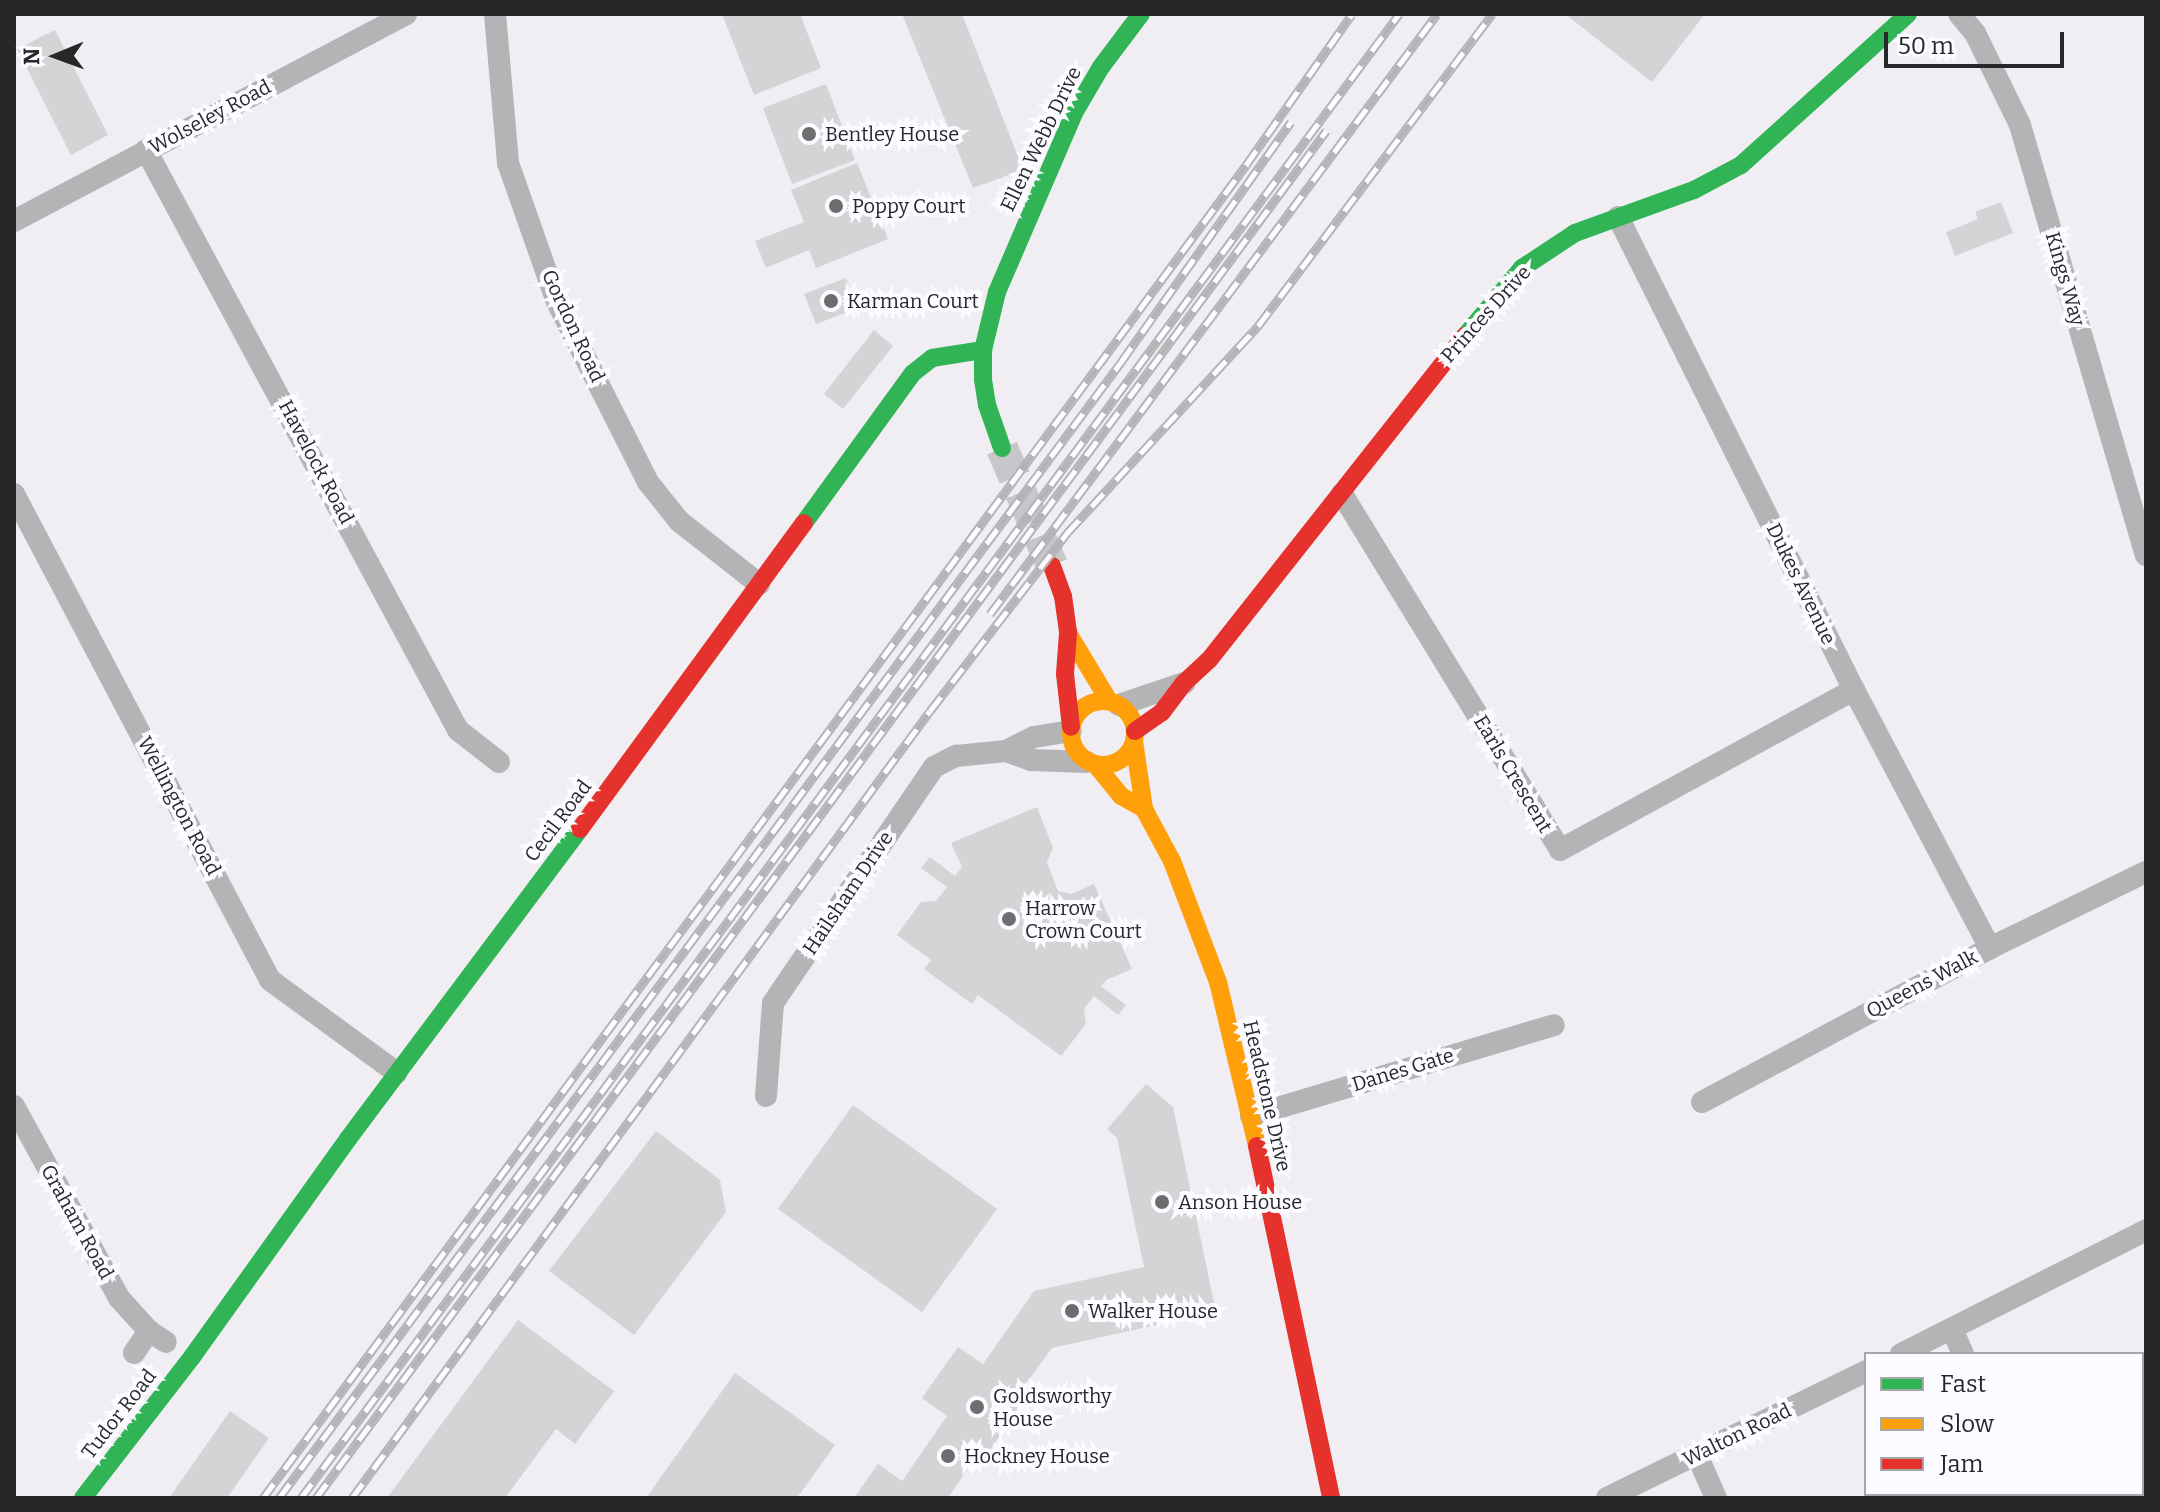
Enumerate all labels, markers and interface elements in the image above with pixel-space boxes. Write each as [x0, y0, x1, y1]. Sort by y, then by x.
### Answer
north arrow [16, 16, 96, 96]
scale bar [1888, 16, 2068, 66]
text: 50 m [1898, 32, 1954, 60]
text: N [18, 48, 45, 65]
street label: Ellen Webb Drive [996, 63, 1086, 215]
street label: Wolseley Road [145, 75, 275, 159]
place label: Bentley House [825, 122, 959, 146]
marker: Bentley House [800, 125, 818, 143]
place label: Poppy Court [852, 194, 965, 218]
marker: Poppy Court [827, 197, 845, 215]
street label: Kings Way [2040, 229, 2090, 329]
street label: Princes Drive [1436, 260, 1536, 368]
street label: Gordon Road [536, 266, 610, 386]
place label: Karman Court [847, 289, 979, 313]
marker: Karman Court [822, 292, 840, 310]
street label: Havelock Road [273, 396, 359, 528]
street label: Dukes Avenue [1761, 519, 1841, 649]
street label: Earls Crescent [1469, 711, 1557, 837]
street label: Wellington Road [132, 733, 226, 879]
street label: Cecil Road [520, 775, 596, 867]
street label: Hailsham Drive [798, 827, 898, 959]
place label: Harrow Crown Court [1025, 896, 1142, 943]
marker: Harrow Crown Court [1000, 910, 1018, 928]
street label: Queens Walk [1862, 945, 1982, 1023]
street label: Headstone Drive [1238, 1018, 1296, 1174]
street label: Danes Gate [1349, 1043, 1457, 1097]
street label: Graham Road [36, 1160, 118, 1284]
place label: Anson House [1178, 1190, 1302, 1214]
marker: Anson House [1153, 1193, 1171, 1211]
place label: Walker House [1088, 1299, 1218, 1323]
marker: Walker House [1063, 1302, 1081, 1320]
legend [1864, 1352, 2144, 1496]
street label: Tudor Road [77, 1364, 161, 1464]
text: Fast [1940, 1370, 1986, 1398]
place label: Goldsworthy House [993, 1384, 1111, 1431]
marker: Goldsworthy House [968, 1398, 986, 1416]
street label: Walton Road [1679, 1398, 1795, 1472]
text: Slow [1940, 1410, 1994, 1438]
place label: Hockney House [964, 1444, 1110, 1468]
marker: Hockney House [939, 1447, 957, 1465]
text: Jam [1940, 1450, 1983, 1478]

